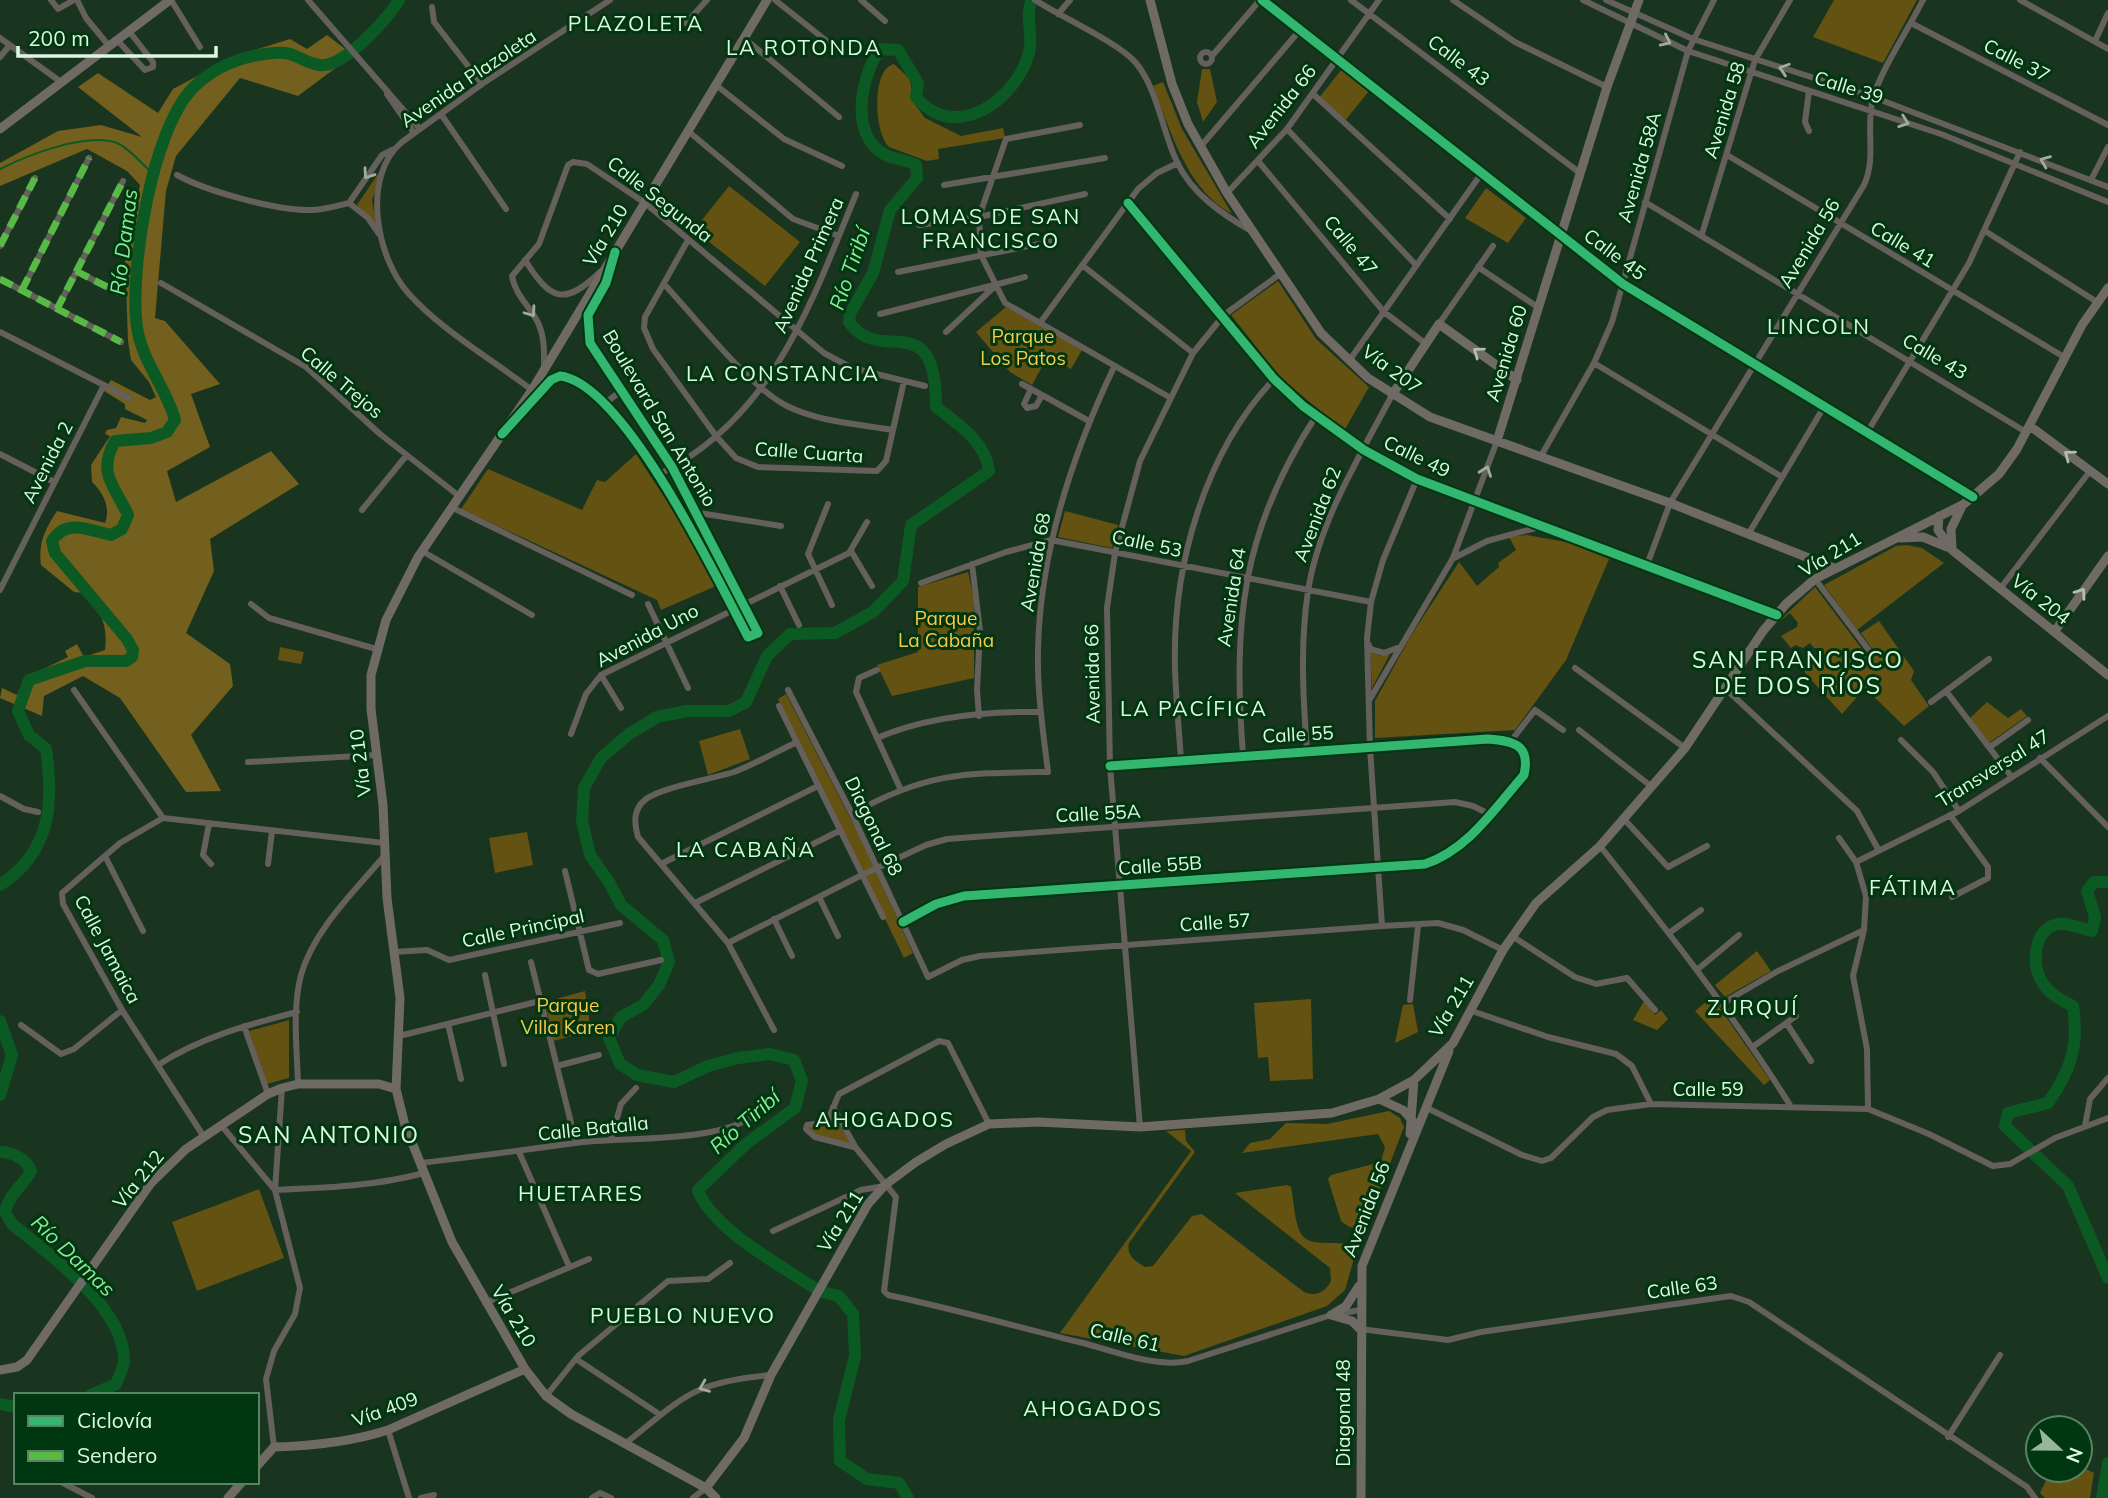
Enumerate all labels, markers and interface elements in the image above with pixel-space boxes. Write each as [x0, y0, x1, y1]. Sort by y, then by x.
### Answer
district label: PLAZOLETA [568, 10, 704, 36]
scale bar [18, 14, 215, 58]
street label: Avenida Plazoleta [395, 24, 541, 132]
text: 200 m [28, 25, 90, 51]
street label: Calle 43 [1423, 29, 1495, 91]
one-way arrow [1659, 33, 1671, 47]
street label: Calle 37 [1980, 33, 2054, 87]
district label: LA ROTONDA [726, 34, 882, 60]
street label: Avenida 66 [1241, 59, 1321, 153]
street label: Avenida 58 [1698, 59, 1750, 161]
one-way arrow [1779, 63, 1791, 78]
street label: Calle 39 [1811, 65, 1887, 109]
street label: Avenida 58A [1612, 109, 1666, 225]
one-way arrow [1898, 114, 1910, 128]
street label: Calle Segunda [603, 150, 717, 248]
one-way arrow [2039, 156, 2051, 170]
one-way arrow [364, 166, 376, 179]
water label: Río Damas [104, 187, 142, 296]
street label: Avenida Primera [767, 193, 849, 337]
street label: Avenida 56 [1773, 194, 1845, 292]
street label: Vía 210 [577, 200, 633, 270]
district label: LOMAS DE SAN FRANCISCO [901, 203, 1081, 253]
street label: Calle 47 [1319, 210, 1383, 280]
street label: Calle 41 [1866, 215, 1940, 273]
water label: Río Tiribí [823, 221, 876, 313]
street label: Calle 45 [1579, 223, 1651, 285]
street label: Avenida 60 [1480, 302, 1532, 404]
one-way arrow [523, 305, 535, 317]
district label: LINCOLN [1767, 313, 1871, 339]
park label: Parque Los Patos [980, 324, 1066, 370]
street label: Boulevard San Antonio [598, 325, 722, 511]
street label: Calle 43 [1898, 328, 1972, 384]
street label: Vía 207 [1357, 339, 1427, 399]
street label: Calle Trejos [296, 341, 388, 423]
one-way arrow [1473, 348, 1486, 360]
district label: LA CONSTANCIA [686, 360, 880, 386]
street label: Avenida 2 [16, 417, 78, 507]
street label: Calle 49 [1380, 430, 1454, 482]
street label: Calle Cuarta [754, 436, 864, 468]
one-way arrow [2064, 451, 2077, 463]
street label: Avenida 62 [1288, 463, 1346, 565]
one-way arrow [1478, 466, 1492, 478]
street label: Avenida 68 [1015, 511, 1055, 613]
street label: Calle 53 [1110, 524, 1184, 562]
street label: Vía 211 [1795, 526, 1865, 582]
street label: Avenida 64 [1211, 546, 1251, 648]
street label: Vía 204 [2007, 569, 2075, 629]
one-way arrow [2073, 589, 2085, 601]
street label: Avenida Uno [591, 598, 703, 672]
park label: Parque La Cabaña [898, 606, 994, 652]
street label: Avenida 66 [1079, 624, 1105, 724]
district label: SAN FRANCISCO DE DOS RÍOS [1692, 645, 1904, 700]
district label: LA PACÍFICA [1120, 695, 1268, 721]
street label: Calle 55 [1262, 720, 1334, 748]
street label: Transversal 47 [1932, 724, 2054, 812]
street label: Vía 210 [344, 728, 376, 798]
street label: Diagonal 68 [840, 773, 908, 879]
street label: Calle 55A [1055, 799, 1141, 827]
district label: LA CABAÑA [676, 836, 816, 862]
street label: Calle 55B [1117, 850, 1203, 880]
district label: FÁTIMA [1869, 874, 1957, 900]
street label: Calle Jamaica [69, 891, 147, 1007]
street label: Calle Principal [460, 903, 586, 953]
street label: Calle 57 [1179, 908, 1251, 936]
street label: Vía 211 [1423, 971, 1479, 1041]
park label: Parque Villa Karen [521, 993, 615, 1039]
district label: ZURQUÍ [1707, 994, 1799, 1020]
street label: Calle 59 [1672, 1077, 1744, 1101]
water label: Río Tiribí [704, 1082, 787, 1159]
district label: AHOGADOS [815, 1106, 955, 1132]
street label: Calle Batalla [536, 1110, 650, 1146]
district label: SAN ANTONIO [238, 1120, 420, 1149]
street label: Vía 212 [107, 1145, 169, 1213]
street label: Avenida 56 [1337, 1158, 1395, 1260]
district label: HUETARES [518, 1180, 644, 1206]
street label: Vía 211 [812, 1186, 868, 1256]
water label: Río Damas [26, 1209, 121, 1302]
street label: Calle 63 [1645, 1270, 1719, 1304]
street label: Vía 210 [486, 1281, 542, 1351]
district label: PUEBLO NUEVO [590, 1302, 776, 1328]
street label: Calle 61 [1088, 1317, 1162, 1357]
street label: Diagonal 48 [1331, 1359, 1355, 1467]
one-way arrow [699, 1378, 711, 1392]
street label: Vía 409 [349, 1386, 421, 1432]
legend [14, 1393, 259, 1484]
district label: AHOGADOS [1023, 1395, 1163, 1421]
text: Ciclovía [77, 1407, 152, 1433]
north arrow [2024, 1414, 2094, 1484]
text: Sendero [77, 1442, 157, 1468]
text: N [2061, 1444, 2089, 1467]

